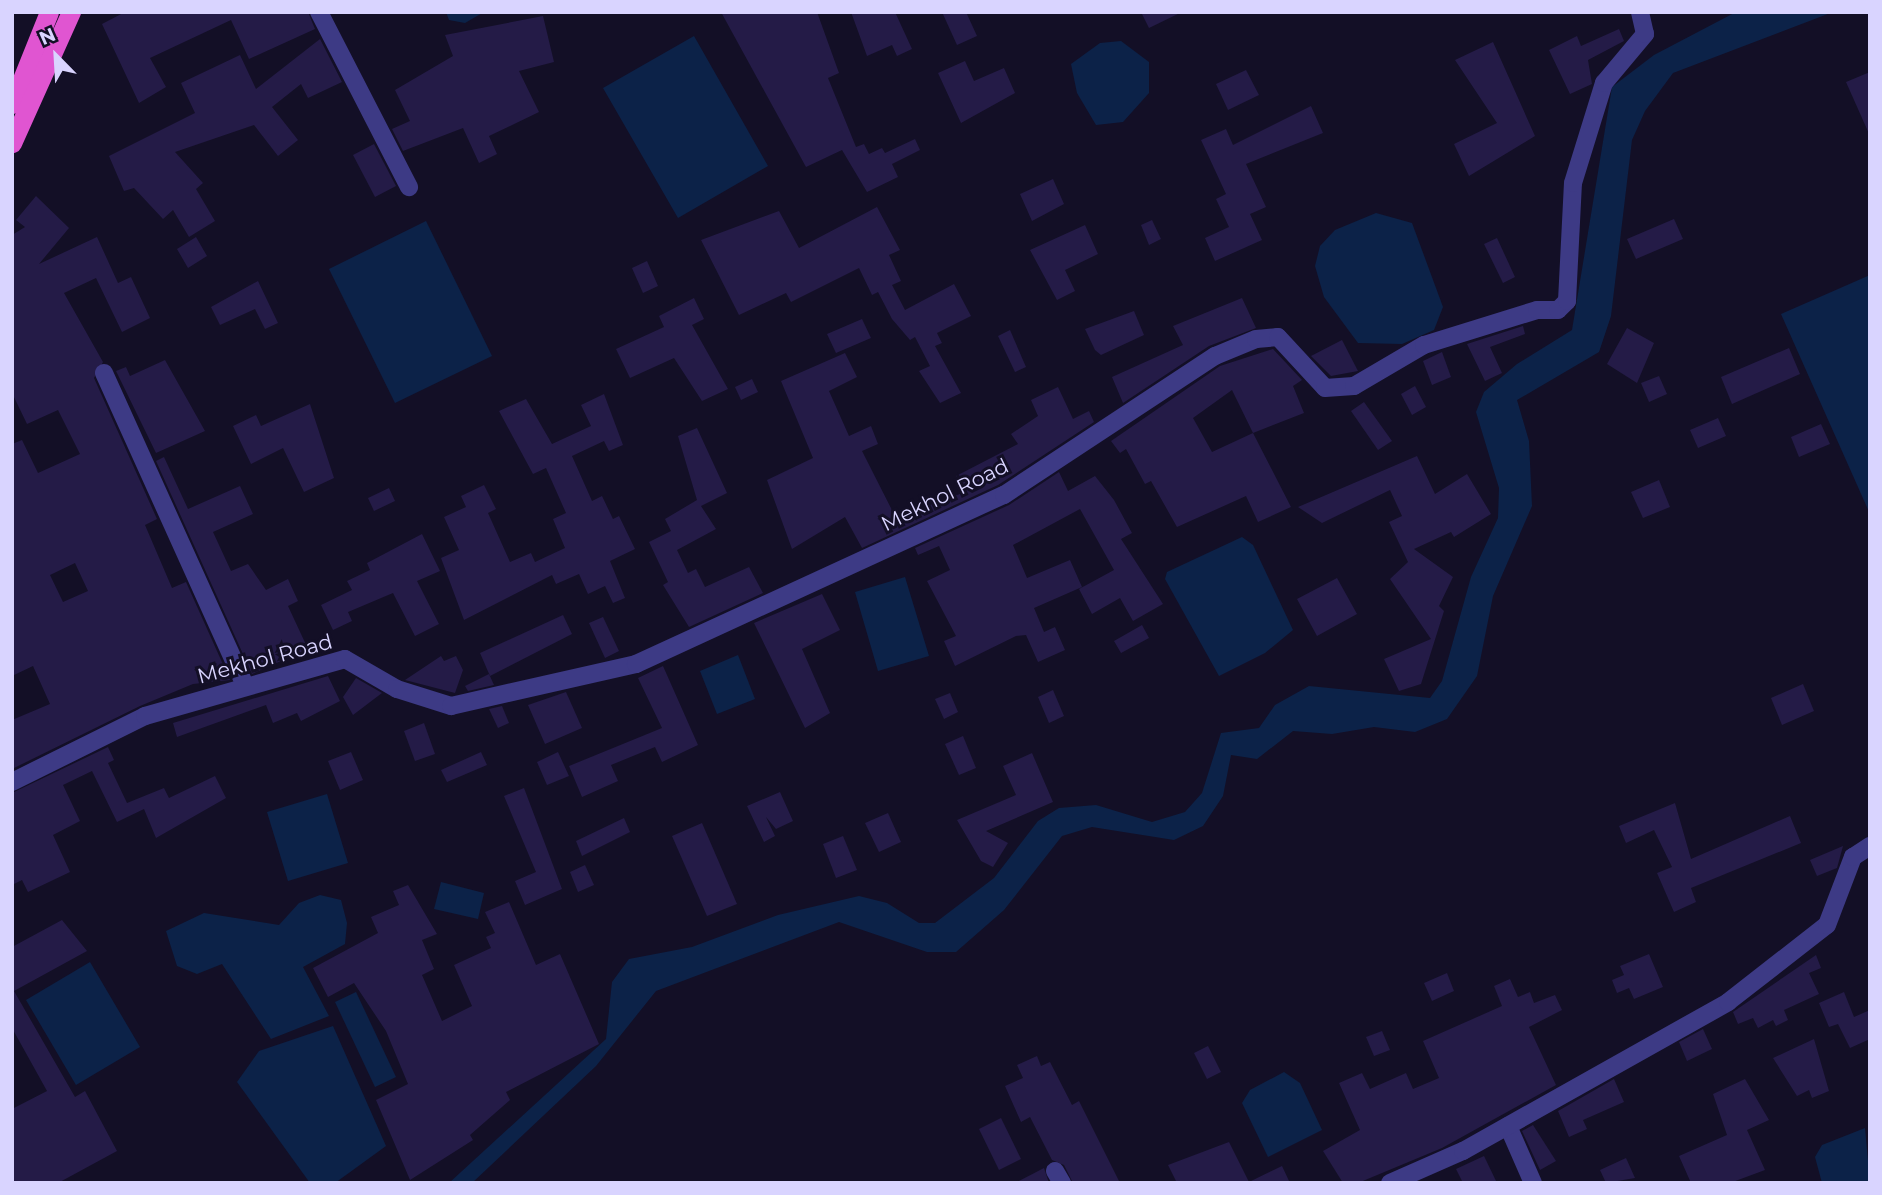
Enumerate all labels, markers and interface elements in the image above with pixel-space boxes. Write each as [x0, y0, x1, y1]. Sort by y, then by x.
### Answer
north arrow [21, 21, 91, 91]
text: N [36, 23, 59, 50]
street label: Mekhol Road [877, 453, 1013, 537]
street label: Mekhol Road [195, 629, 335, 689]

